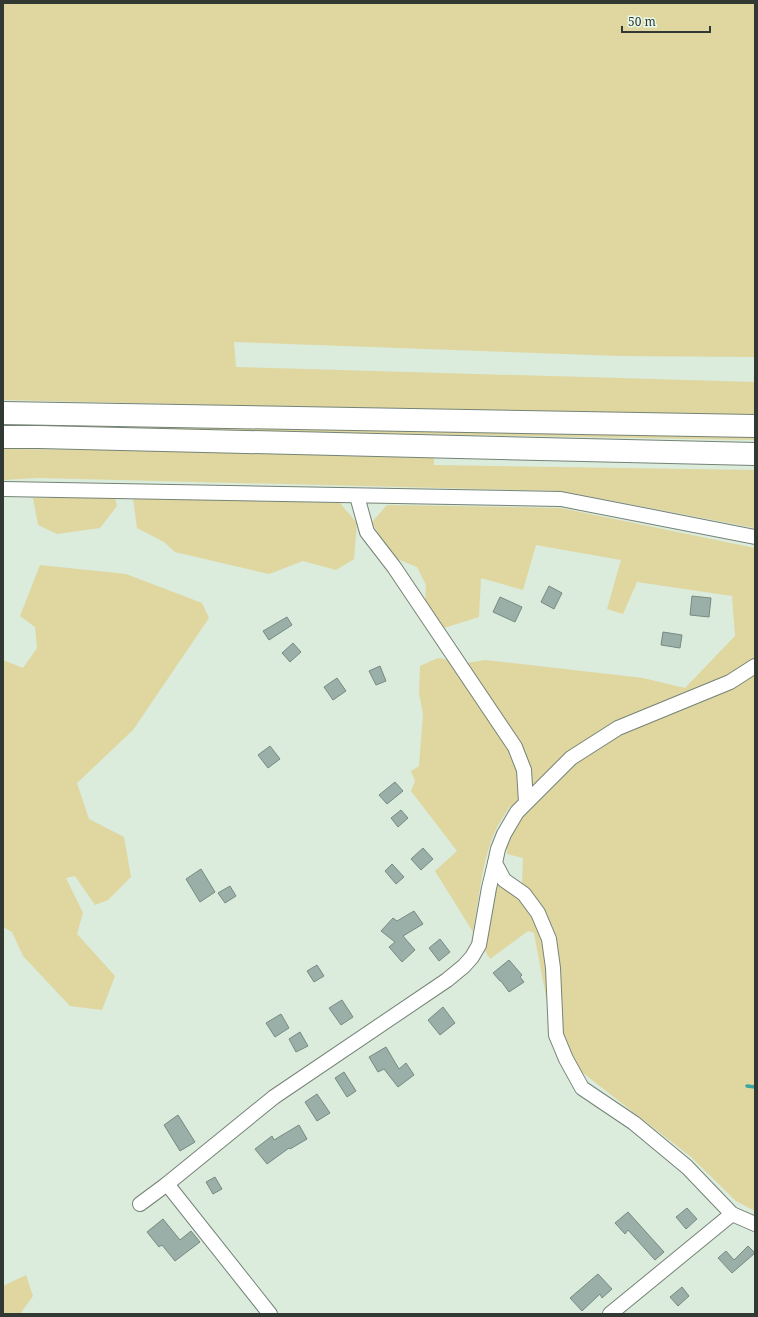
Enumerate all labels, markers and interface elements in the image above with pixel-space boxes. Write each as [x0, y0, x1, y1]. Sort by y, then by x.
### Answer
scale bar [622, 8, 710, 34]
text: 50 m [628, 13, 656, 30]

